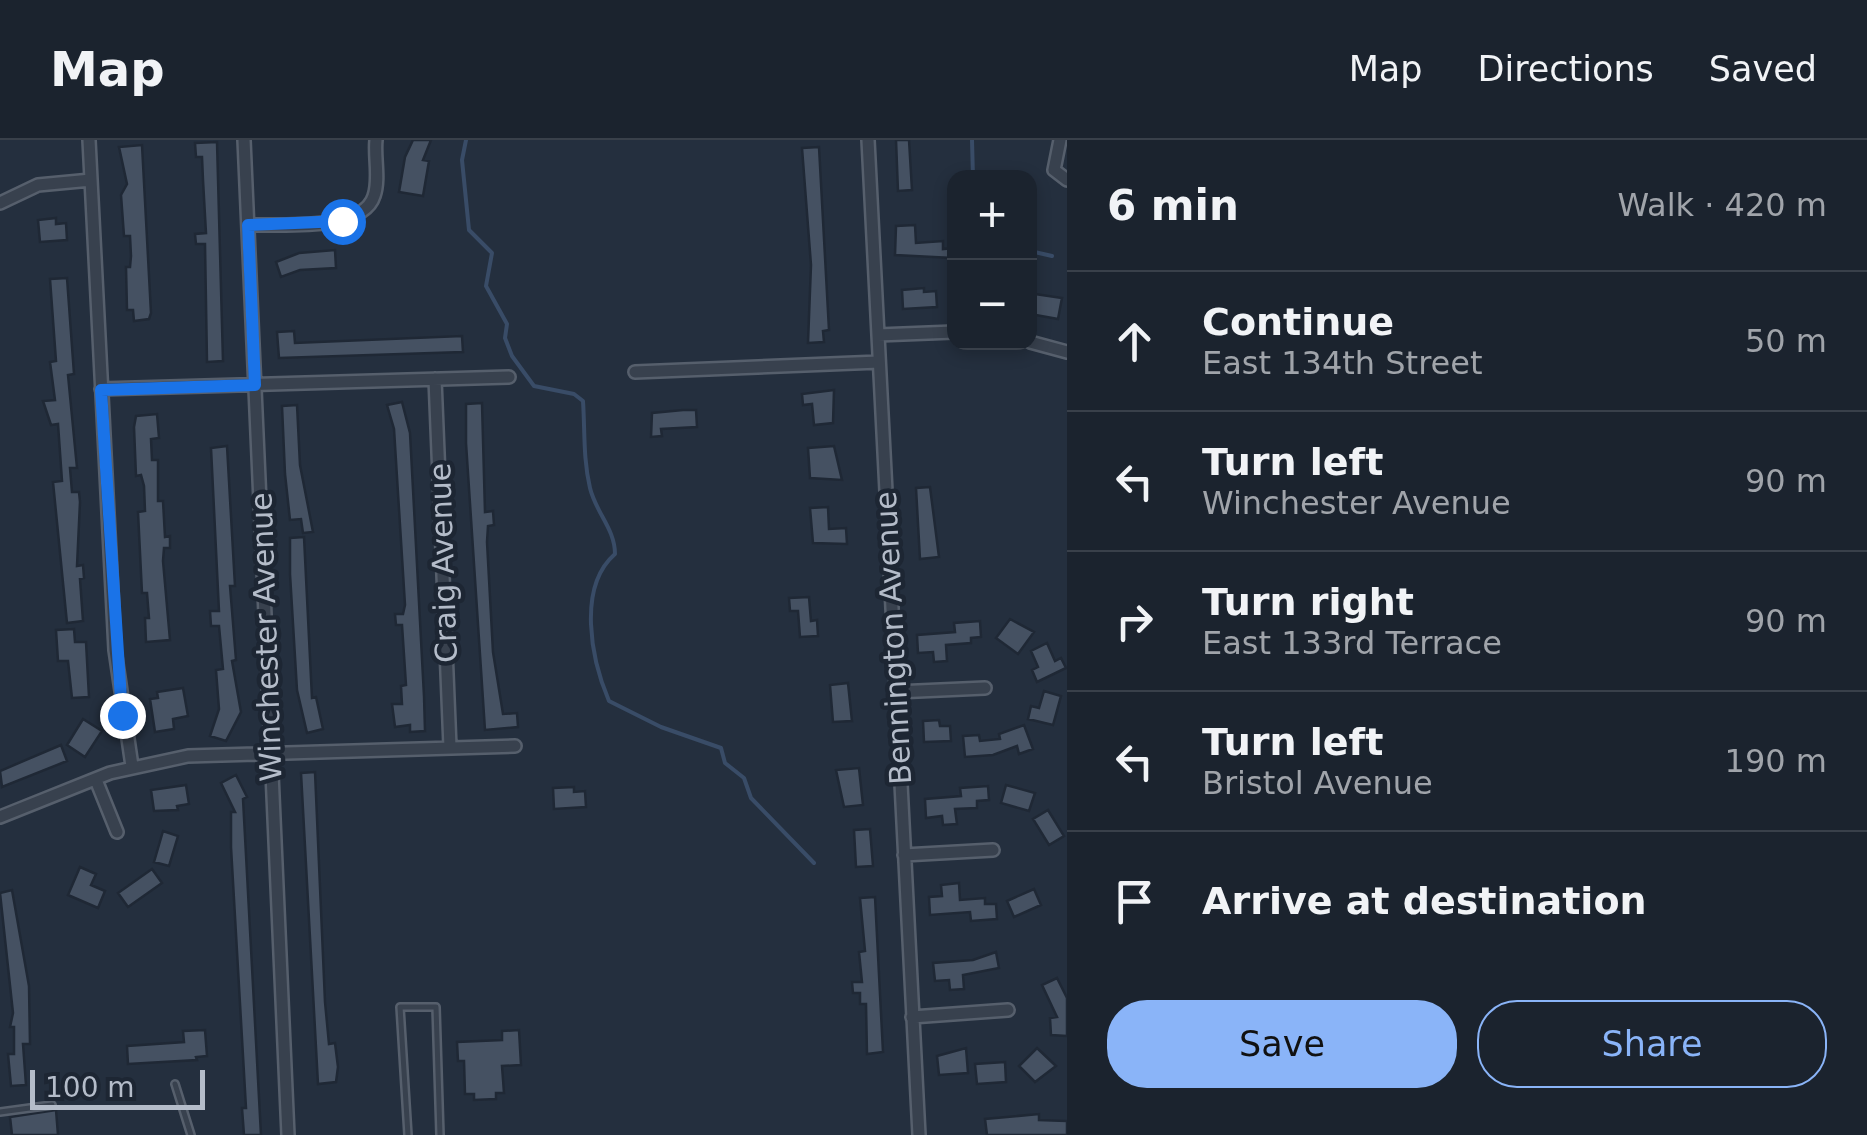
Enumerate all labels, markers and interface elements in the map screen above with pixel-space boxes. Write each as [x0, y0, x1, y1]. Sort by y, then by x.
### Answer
text: Map [50, 41, 165, 97]
text: Map [1349, 49, 1423, 89]
text: Directions [1478, 49, 1654, 89]
text: Saved [1709, 49, 1817, 89]
map controls [947, 170, 1037, 350]
button: + [947, 170, 1037, 260]
text: 6 min [1107, 181, 1239, 230]
text: Walk · 420 m [1617, 186, 1827, 224]
route start [320, 199, 366, 245]
button: − [947, 260, 1037, 350]
text: Continue [1202, 300, 1394, 344]
icon: ahead [1107, 314, 1162, 369]
text: 50 m [1745, 322, 1827, 360]
text: East 134th Street [1202, 344, 1483, 382]
text: Turn left [1202, 440, 1383, 484]
icon: left [1107, 454, 1162, 509]
street label: Craig Avenue [422, 462, 464, 664]
text: 90 m [1745, 462, 1827, 500]
text: Winchester Avenue [1202, 484, 1511, 522]
street label: Bennington Avenue [868, 490, 918, 786]
street label: Winchester Avenue [243, 492, 289, 782]
text: Turn right [1202, 580, 1414, 624]
icon: right [1107, 594, 1162, 649]
text: 90 m [1745, 602, 1827, 640]
text: East 133rd Terrace [1202, 624, 1502, 662]
route end [100, 693, 146, 739]
text: Turn left [1202, 720, 1383, 764]
icon: left [1107, 734, 1162, 789]
text: 190 m [1725, 742, 1827, 780]
text: Bristol Avenue [1202, 764, 1433, 802]
icon: arrive [1107, 874, 1162, 929]
text: Arrive at destination [1202, 879, 1647, 923]
button: Save [1107, 1000, 1457, 1088]
button: Share [1477, 1000, 1827, 1088]
scale bar [30, 1065, 205, 1110]
text: 100 m [45, 1071, 135, 1104]

